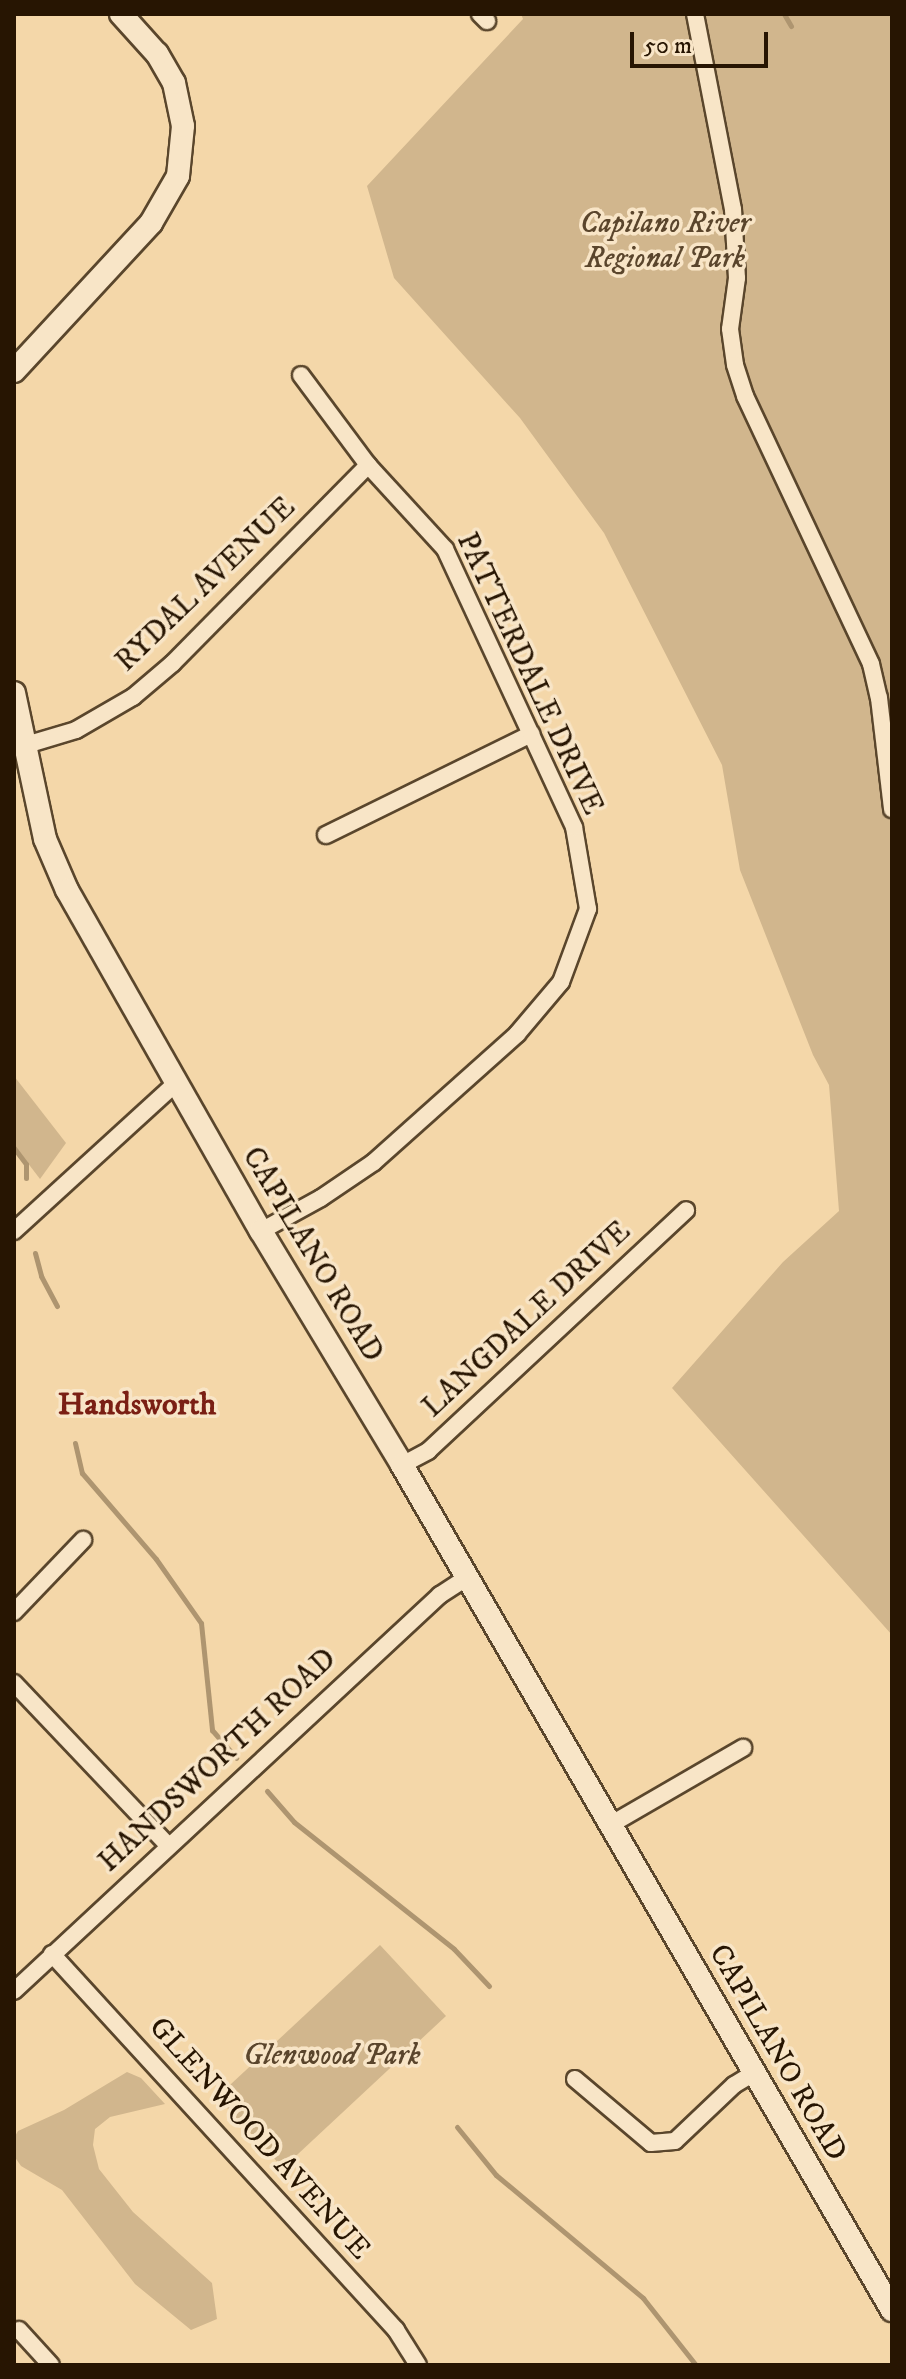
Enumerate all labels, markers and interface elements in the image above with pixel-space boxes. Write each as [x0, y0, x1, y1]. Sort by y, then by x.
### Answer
scale bar [634, 16, 772, 66]
text: 50 m [644, 31, 692, 61]
park label: Capilano River Regional Park [580, 206, 750, 276]
street label: RYDAL AVENUE [109, 490, 303, 680]
street label: PATTERDALE DRIVE [448, 527, 610, 821]
street label: CAPILANO ROAD [234, 1141, 390, 1369]
street label: LANGDALE DRIVE [415, 1214, 639, 1426]
district label: Handsworth [58, 1386, 216, 1424]
street label: HANDSWORTH ROAD [92, 1642, 344, 1880]
street label: CAPILANO ROAD [700, 1938, 854, 2168]
street label: GLENWOOD AVENUE [141, 2010, 377, 2268]
park label: Glenwood Park [243, 2038, 421, 2074]

